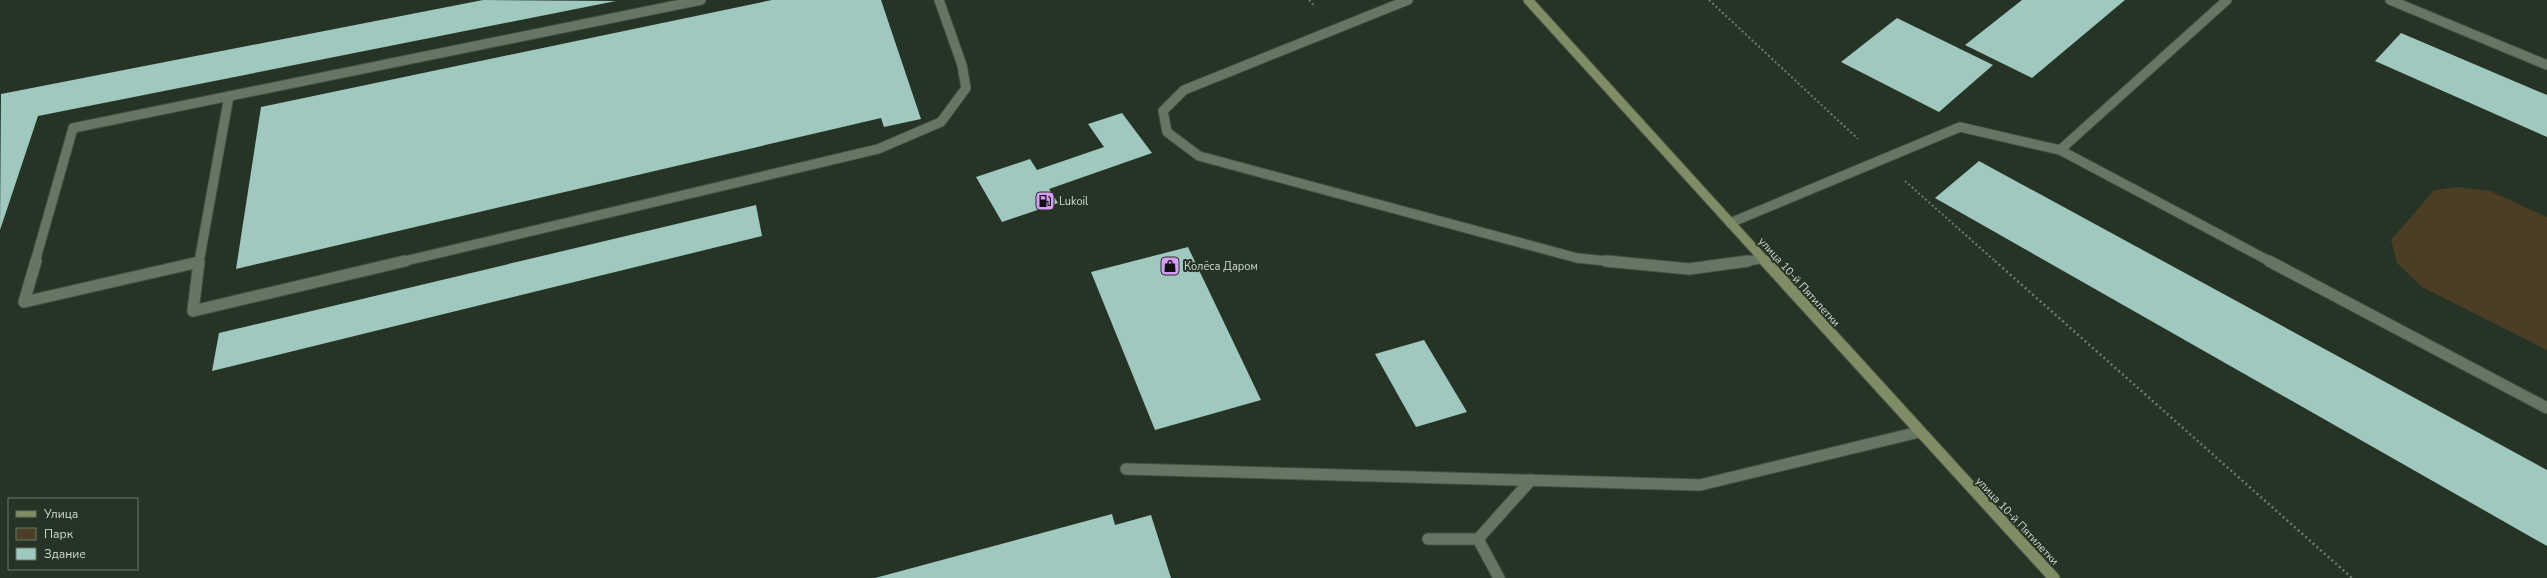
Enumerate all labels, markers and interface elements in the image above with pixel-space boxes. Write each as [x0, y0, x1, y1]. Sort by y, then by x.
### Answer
fuel station icon: Lukoil [1034, 190, 1056, 212]
place label: Lukoil [1059, 194, 1089, 209]
street label: улица 10-й Пятилетки [1755, 234, 1843, 330]
shop icon: Колёса Даром [1159, 255, 1181, 277]
place label: Колёса Даром [1184, 259, 1258, 274]
street label: улица 10-й Пятилетки [1972, 474, 2062, 568]
legend [8, 498, 138, 570]
text: Улица [43, 506, 78, 522]
text: Парк [44, 526, 74, 542]
text: Здание [44, 546, 86, 562]

